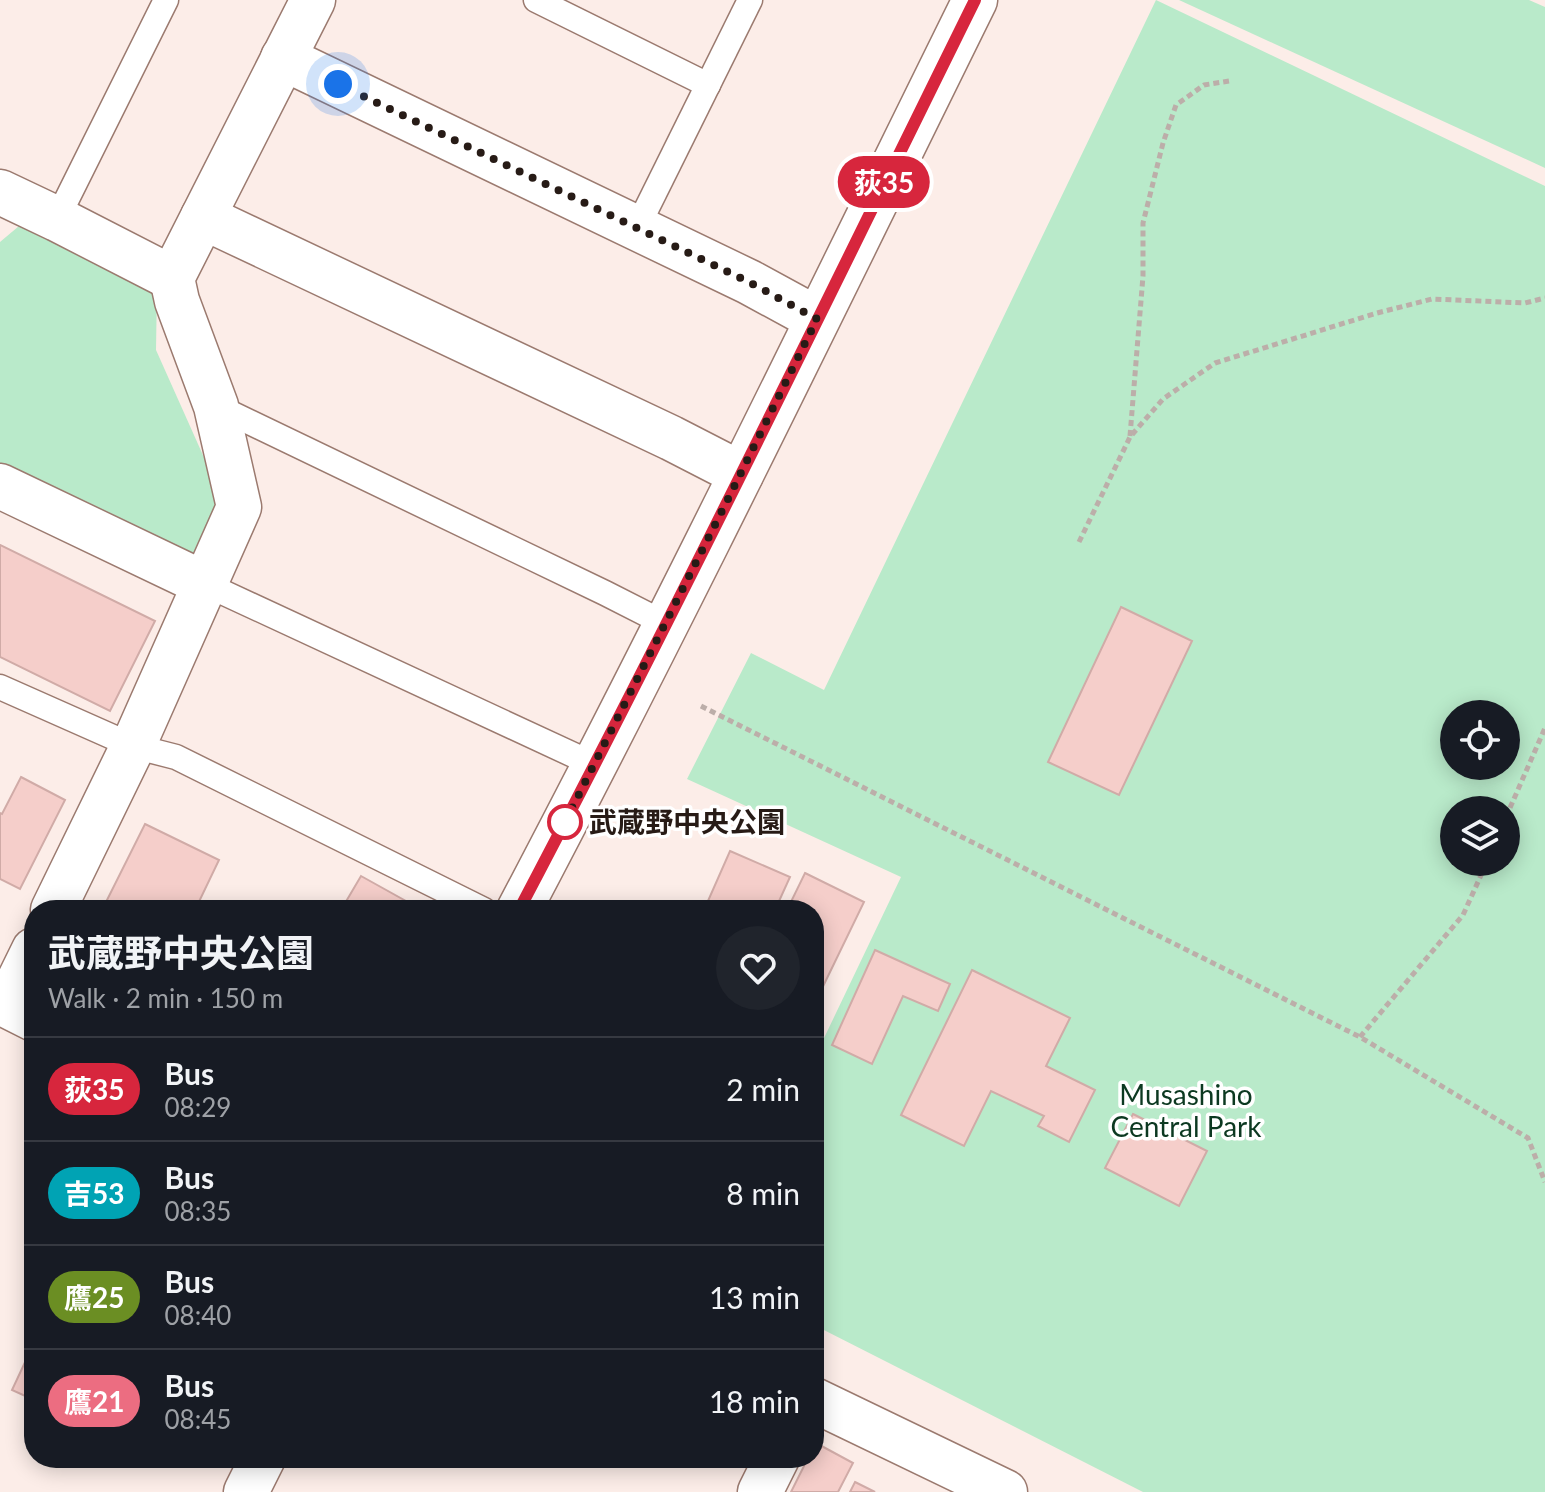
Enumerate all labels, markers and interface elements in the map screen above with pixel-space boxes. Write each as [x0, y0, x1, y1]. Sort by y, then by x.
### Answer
your location [318, 64, 358, 104]
line badge: 荻35 [838, 156, 930, 208]
text: 荻35 [854, 165, 914, 199]
map controls [1440, 700, 1520, 876]
button: locate [1440, 700, 1520, 780]
button: layers [1440, 796, 1520, 876]
place label: 武蔵野中央公園 [589, 804, 785, 838]
marker: 武蔵野中央公園 [548, 805, 582, 839]
button: heart [716, 926, 800, 1010]
text: 武蔵野中央公園 [48, 929, 314, 975]
text: Walk · 2 min · 150 m [48, 982, 283, 1014]
text: Bus [164, 1055, 214, 1091]
text: 2 min [726, 1071, 800, 1107]
text: 荻35 [64, 1072, 124, 1106]
park label: Musashino Central Park [1110, 1077, 1262, 1143]
text: 08:29 [164, 1091, 231, 1123]
text: Bus [164, 1159, 214, 1195]
text: 8 min [726, 1175, 800, 1211]
text: 吉53 [64, 1176, 124, 1210]
text: 08:35 [164, 1195, 231, 1227]
text: Bus [164, 1263, 214, 1299]
text: 13 min [709, 1279, 800, 1315]
text: 鷹25 [64, 1280, 124, 1314]
text: 08:40 [164, 1299, 231, 1331]
text: Bus [164, 1367, 214, 1403]
text: 18 min [709, 1383, 800, 1419]
text: 鷹21 [64, 1384, 124, 1418]
text: 08:45 [164, 1403, 231, 1435]

